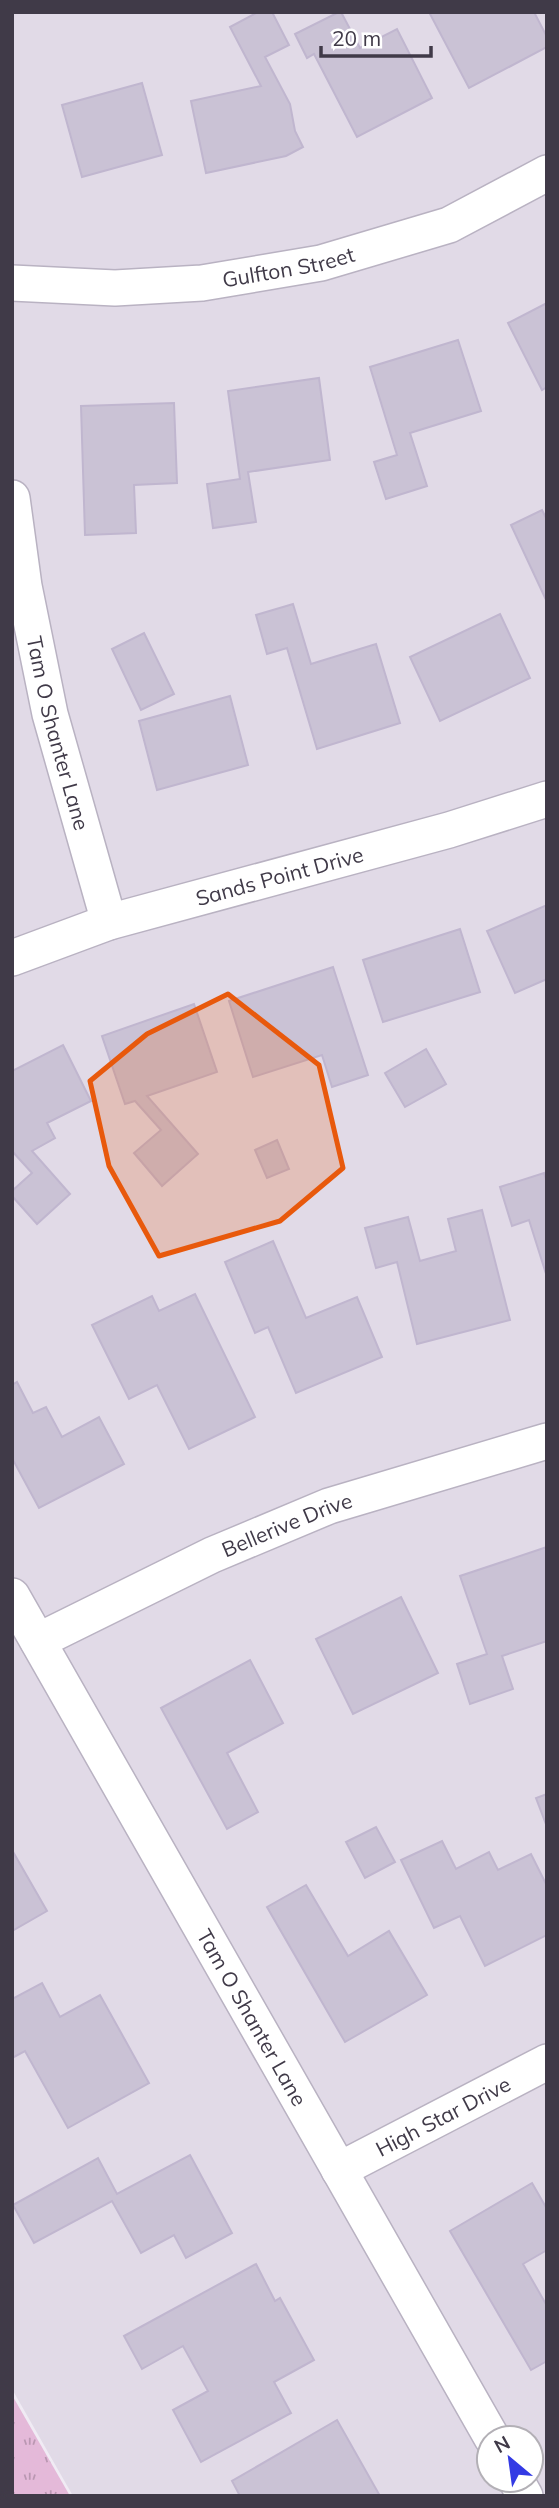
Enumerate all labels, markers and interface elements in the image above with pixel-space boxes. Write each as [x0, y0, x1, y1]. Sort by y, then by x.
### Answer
scale bar [321, 14, 431, 58]
text: 20 m [332, 25, 381, 51]
street label: Gulfton Street [220, 241, 357, 292]
street label: Tam O Shanter Lane [22, 634, 95, 833]
street label: Sands Point Drive [193, 841, 366, 911]
street label: Bellerive Drive [218, 1487, 355, 1562]
street label: Tam O Shanter Lane [192, 1924, 313, 2110]
street label: High Star Drive [371, 2070, 515, 2162]
north arrow [475, 2424, 545, 2494]
text: N [490, 2430, 514, 2458]

